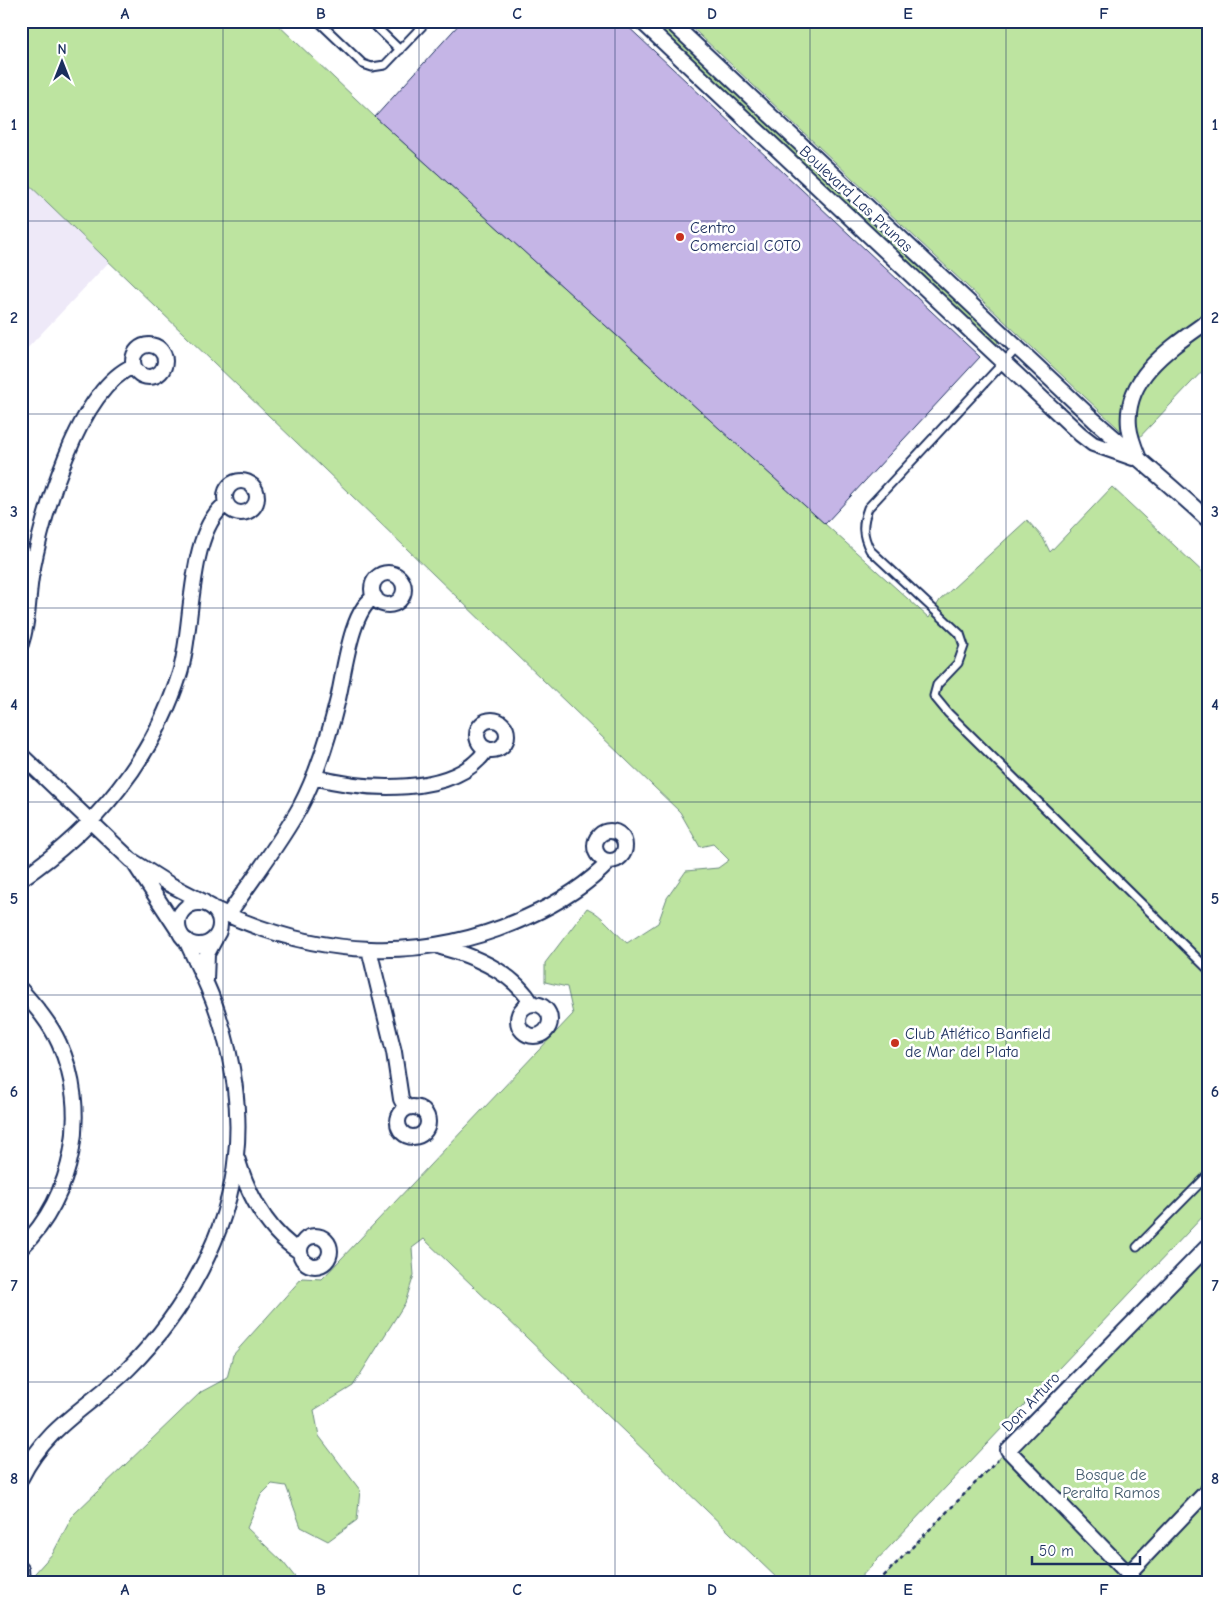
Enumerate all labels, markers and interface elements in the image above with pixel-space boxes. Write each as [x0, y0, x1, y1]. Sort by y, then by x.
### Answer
text: A [121, 5, 130, 23]
text: B [316, 5, 326, 23]
text: C [512, 5, 522, 23]
text: D [707, 5, 717, 23]
text: E [903, 5, 913, 23]
text: F [1099, 5, 1109, 23]
north arrow [38, 38, 88, 88]
text: N [57, 41, 67, 58]
text: 1 [11, 116, 17, 134]
text: 1 [1212, 116, 1218, 134]
street label: Boulevard Las Prunas [796, 142, 916, 256]
place label: Centro Comercial COTO [690, 219, 801, 255]
marker: Centro Comercial COTO [674, 231, 686, 243]
text: 2 [10, 309, 18, 327]
text: 2 [1211, 309, 1219, 327]
text: 3 [10, 503, 18, 521]
text: 3 [1211, 503, 1219, 521]
text: 4 [10, 696, 18, 714]
text: 4 [1211, 696, 1219, 714]
text: 5 [10, 890, 18, 908]
text: 5 [1211, 890, 1219, 908]
place label: Club Atlético Banfield de Mar del Plata [905, 1025, 1051, 1061]
marker: Club Atlético Banfield de Mar del Plata [889, 1037, 901, 1049]
text: 6 [10, 1083, 18, 1101]
text: 6 [1211, 1083, 1219, 1101]
text: 7 [10, 1277, 18, 1295]
text: 7 [1211, 1277, 1219, 1295]
street label: Don Arturo [998, 1369, 1064, 1435]
park label: Bosque de Peralta Ramos [1062, 1466, 1160, 1502]
text: 8 [10, 1470, 18, 1488]
text: 8 [1211, 1470, 1219, 1488]
scale bar [1032, 1533, 1139, 1565]
text: 50 m [1039, 1542, 1074, 1560]
text: A [121, 1581, 130, 1599]
text: B [316, 1581, 326, 1599]
text: C [512, 1581, 522, 1599]
text: D [707, 1581, 717, 1599]
text: E [903, 1581, 913, 1599]
text: F [1099, 1581, 1109, 1599]

